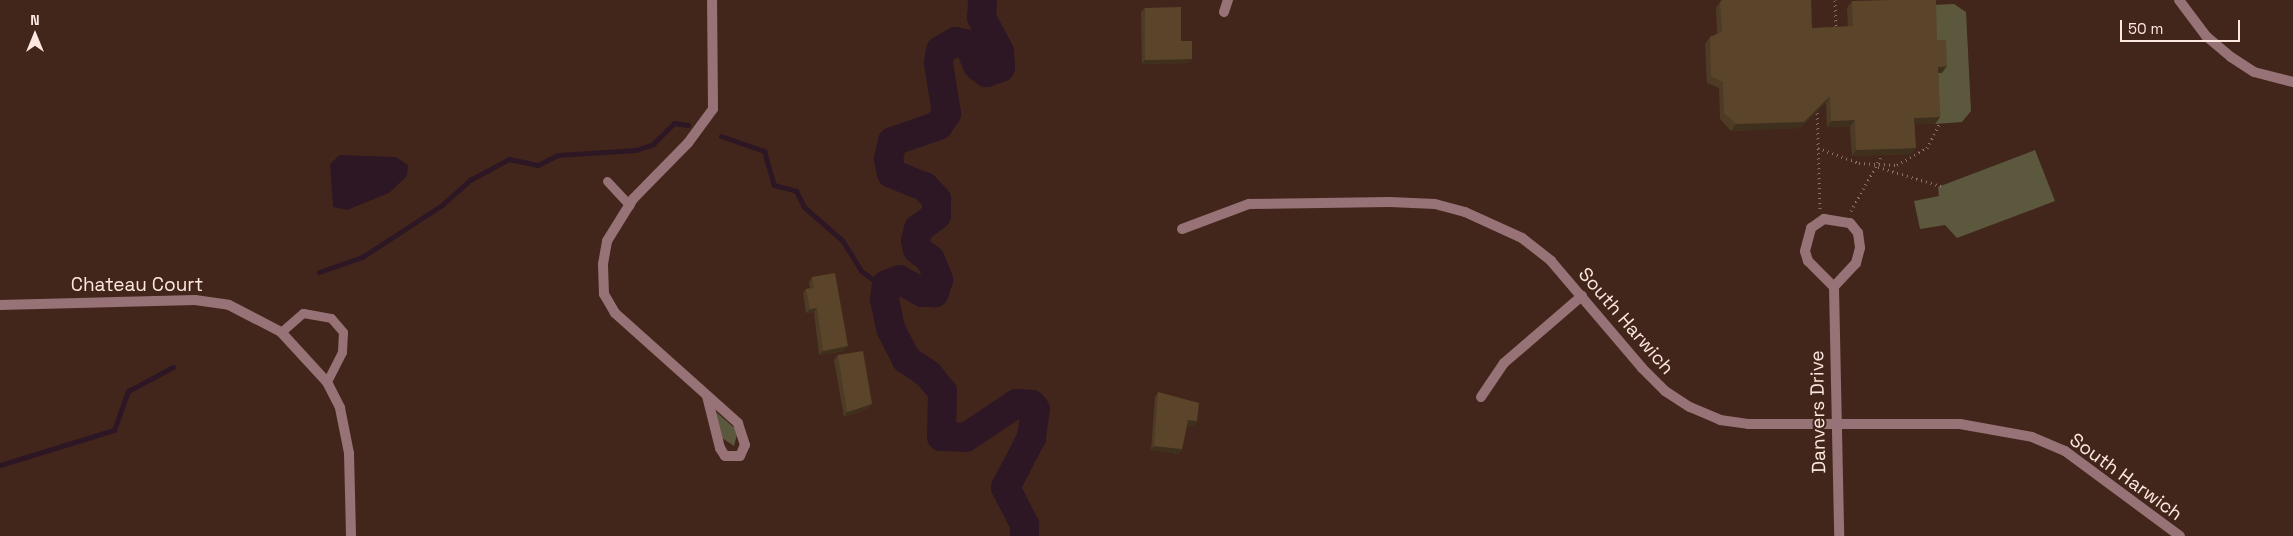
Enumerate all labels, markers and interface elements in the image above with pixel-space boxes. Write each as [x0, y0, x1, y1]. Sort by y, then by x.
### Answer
north arrow [10, 10, 60, 60]
scale bar [2123, 10, 2243, 42]
text: N [30, 11, 40, 29]
text: 50 m [2128, 19, 2163, 38]
street label: South Harwich [1574, 263, 1678, 379]
street label: Chateau Court [71, 274, 203, 296]
street label: Danvers Drive [1806, 350, 1830, 474]
street label: South Harwich [2065, 428, 2187, 526]

